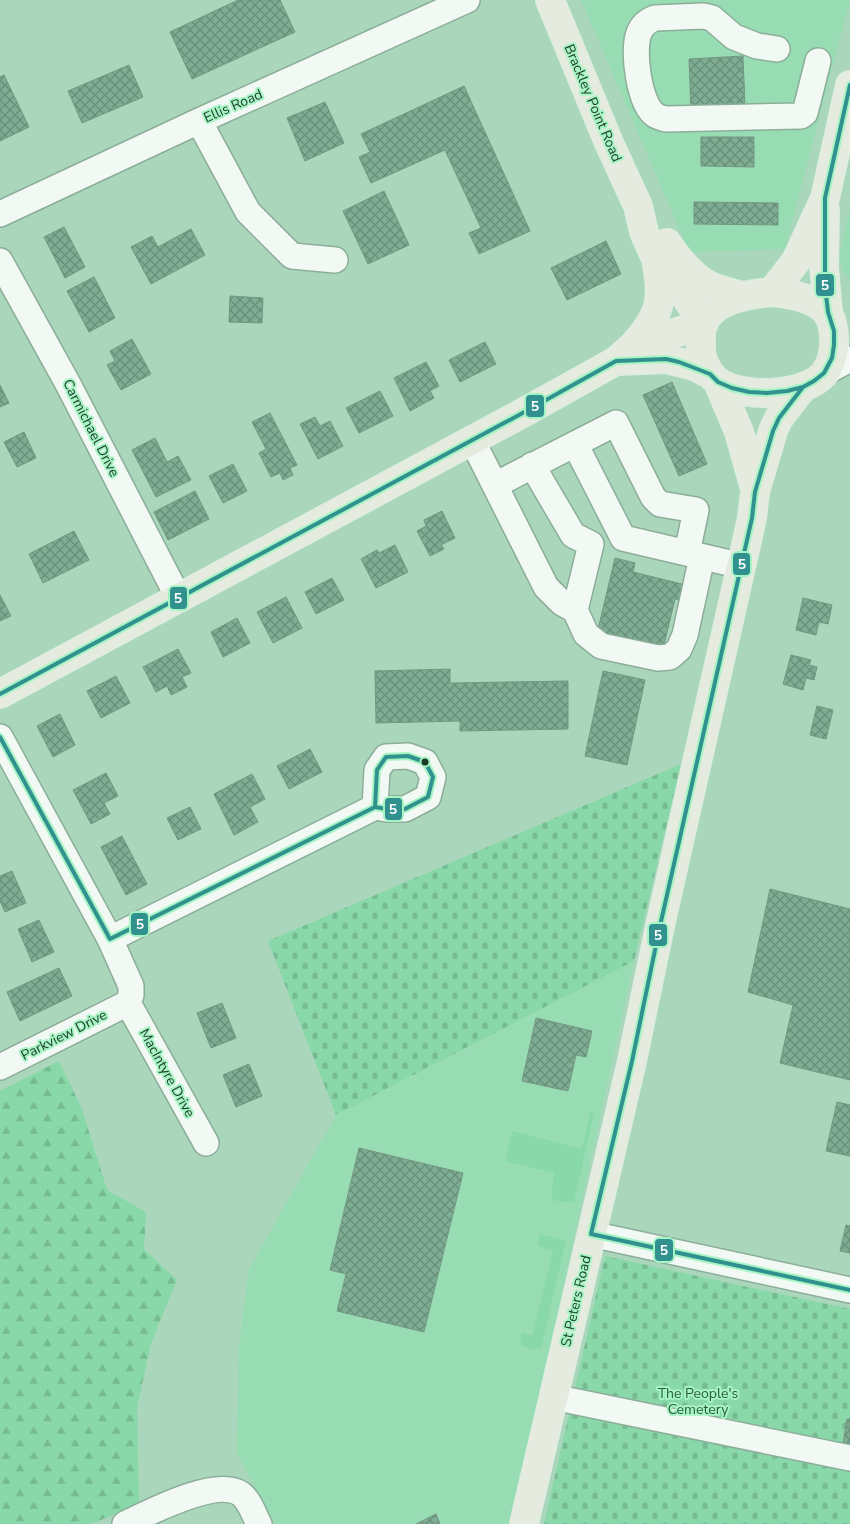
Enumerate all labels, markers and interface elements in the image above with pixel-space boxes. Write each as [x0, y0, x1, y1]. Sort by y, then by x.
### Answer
street label: Brackley Point Road [560, 41, 626, 165]
street label: Ellis Road [201, 85, 265, 127]
line badge: 5 [815, 273, 835, 297]
text: 5 [821, 276, 829, 295]
street label: Carmichael Drive [58, 376, 124, 480]
line badge: 5 [525, 394, 545, 418]
text: 5 [531, 397, 539, 416]
line badge: 5 [732, 552, 751, 576]
text: 5 [738, 555, 746, 574]
line badge: 5 [169, 586, 188, 610]
text: 5 [174, 589, 182, 608]
unlabelled marker [420, 757, 430, 767]
line badge: 5 [384, 797, 403, 821]
text: 5 [389, 800, 397, 819]
line badge: 5 [130, 912, 149, 936]
text: 5 [136, 915, 144, 934]
line badge: 5 [648, 923, 668, 947]
text: 5 [654, 926, 662, 945]
street label: Parkview Drive [18, 1005, 110, 1065]
street label: MacIntyre Drive [135, 1025, 199, 1121]
line badge: 5 [654, 1238, 674, 1262]
text: 5 [660, 1241, 668, 1260]
street label: St Peters Road [556, 1253, 596, 1349]
park label: The People's Cemetery [658, 1384, 739, 1419]

